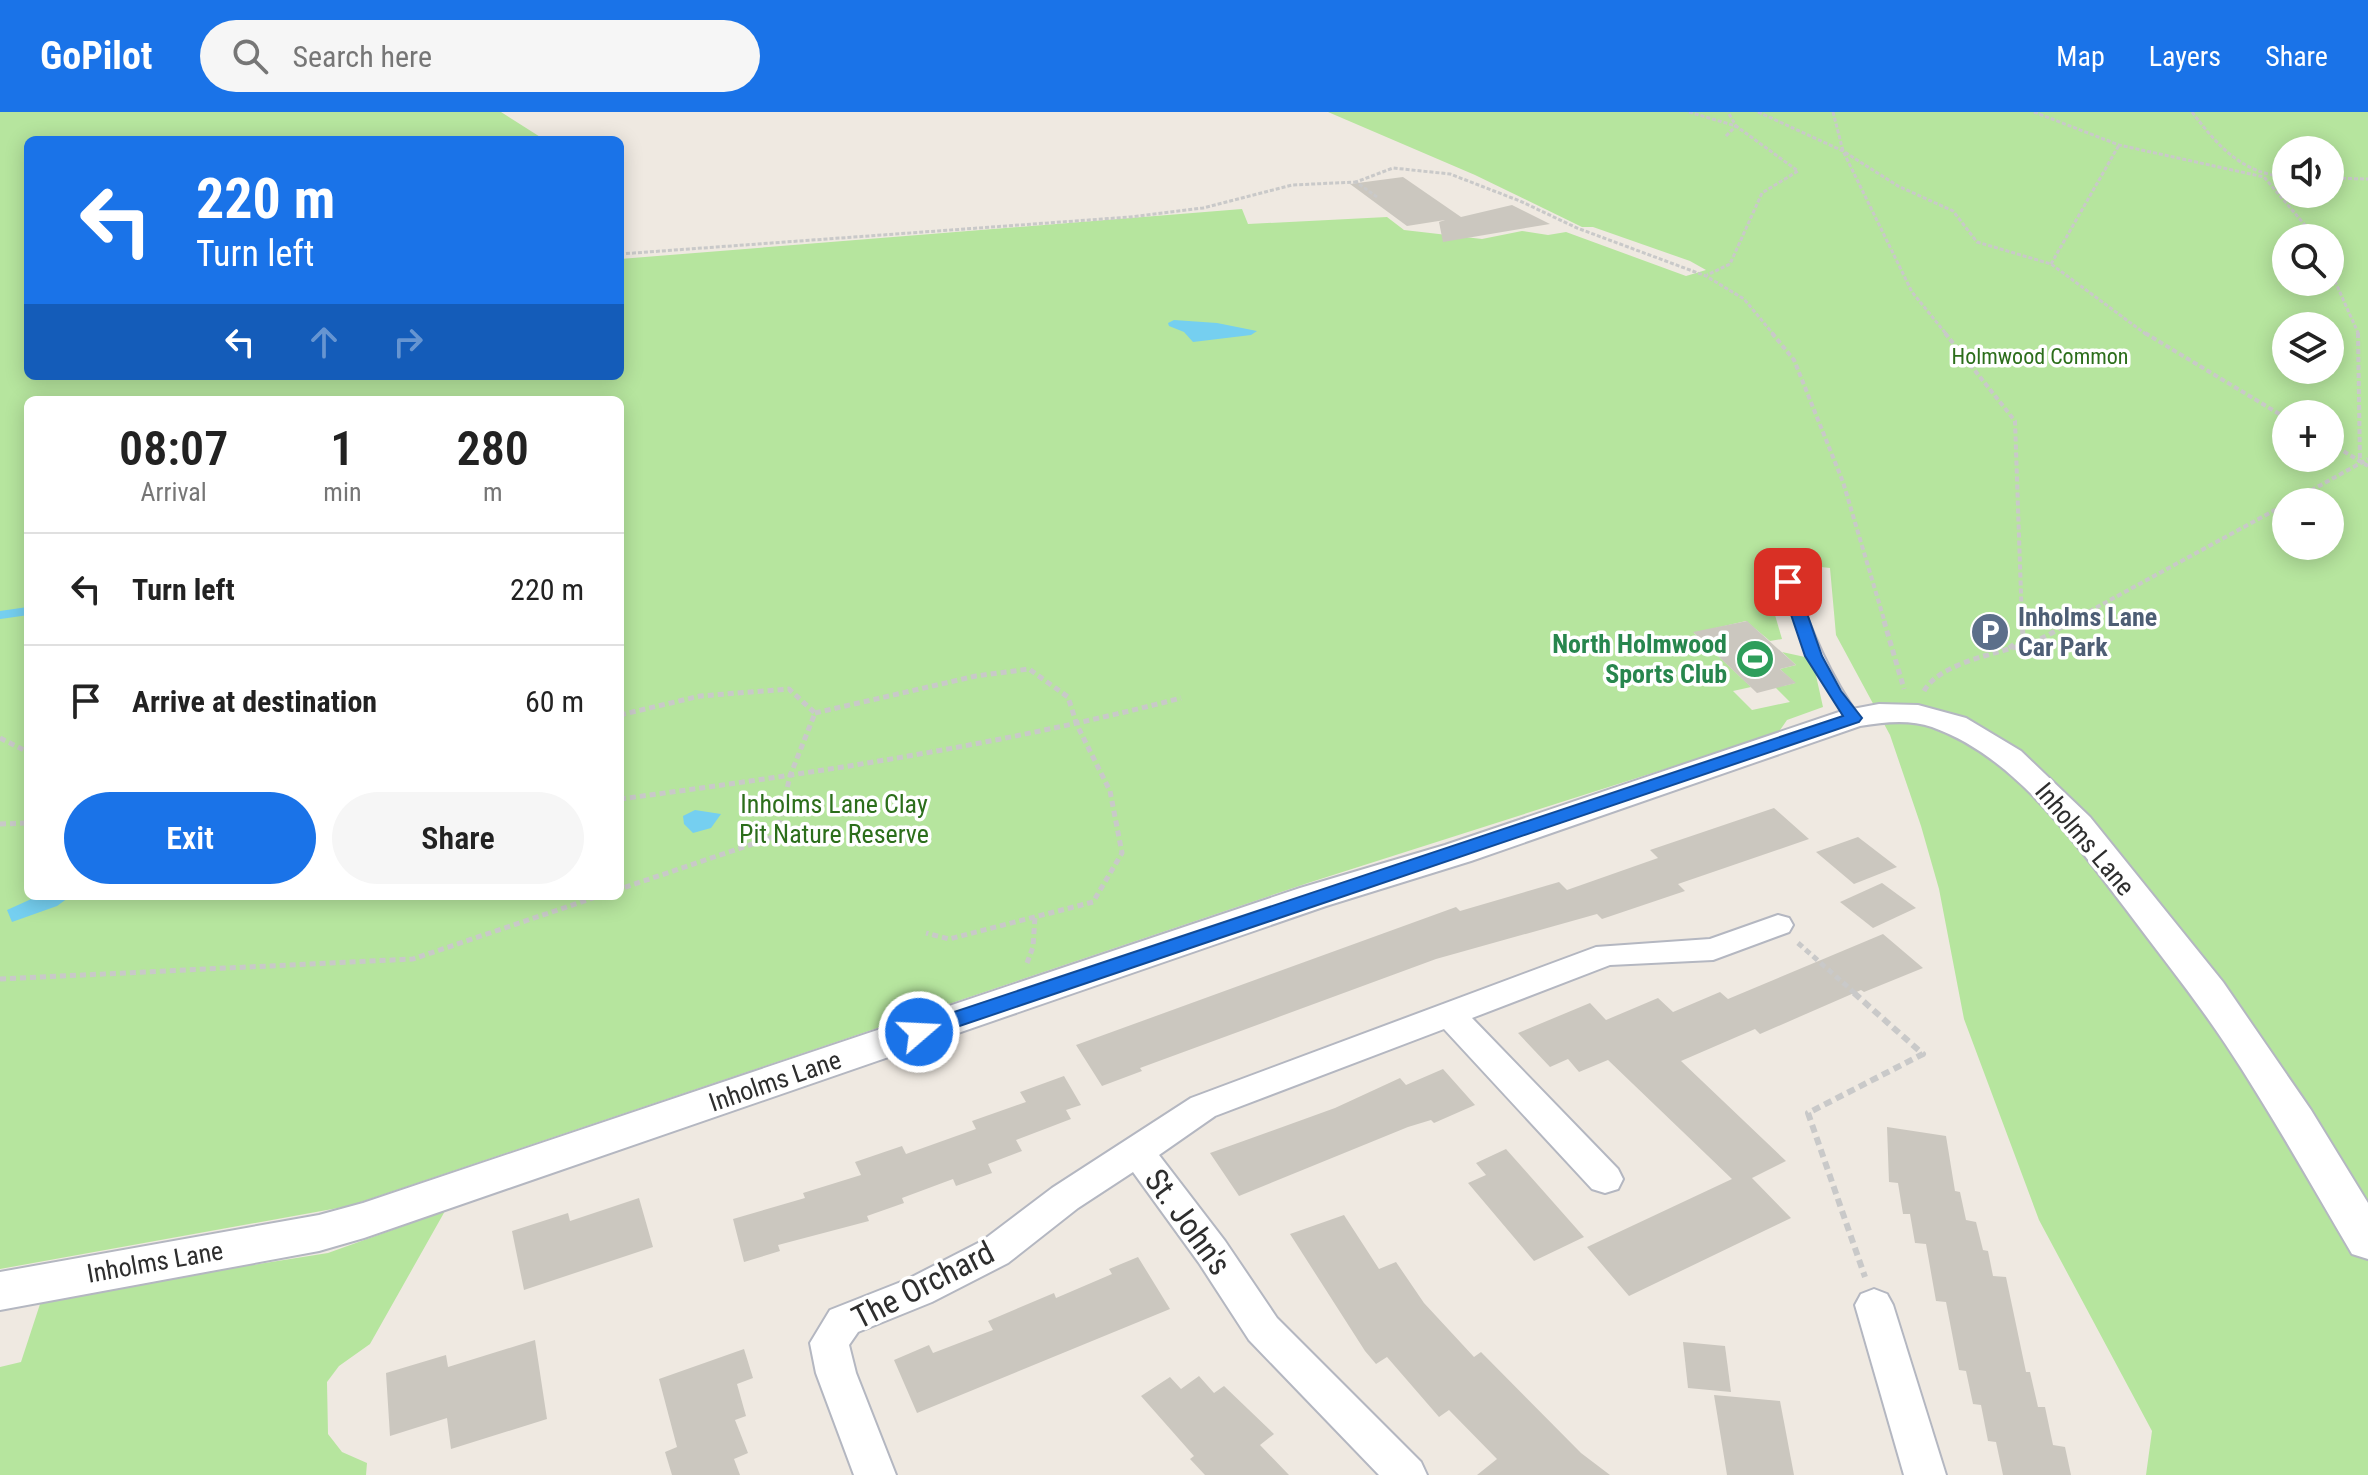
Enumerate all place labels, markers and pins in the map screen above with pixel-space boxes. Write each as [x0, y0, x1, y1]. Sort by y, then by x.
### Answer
pin [1754, 548, 1822, 616]
place label: Inholms Lane Car Park [2018, 602, 2157, 662]
parking icon: Inholms Lane Car Park [1969, 611, 2011, 653]
place label: North Holmwood Sports Club [1552, 629, 1727, 689]
sports icon: North Holmwood Sports Club [1734, 638, 1776, 680]

